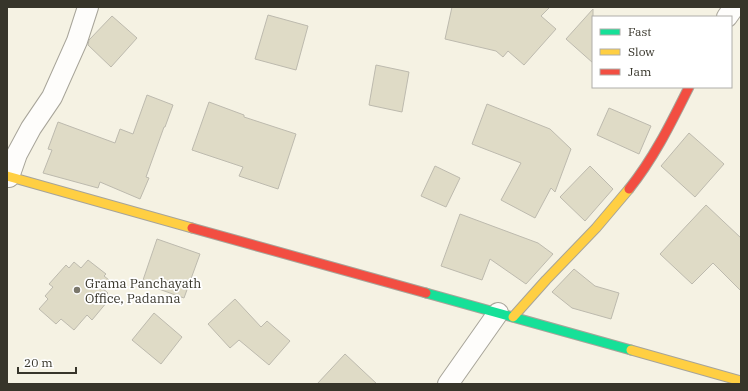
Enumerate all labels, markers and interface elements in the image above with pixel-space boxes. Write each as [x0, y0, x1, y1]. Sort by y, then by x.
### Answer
legend [592, 16, 732, 88]
text: Fast [628, 24, 652, 39]
text: Slow [628, 44, 655, 59]
text: Jam [628, 64, 652, 79]
place label: Grama Panchayath Office, Padanna [85, 275, 201, 307]
marker: Grama Panchayath Office, Padanna [72, 285, 82, 295]
scale bar [18, 349, 76, 375]
text: 20 m [24, 355, 53, 370]

